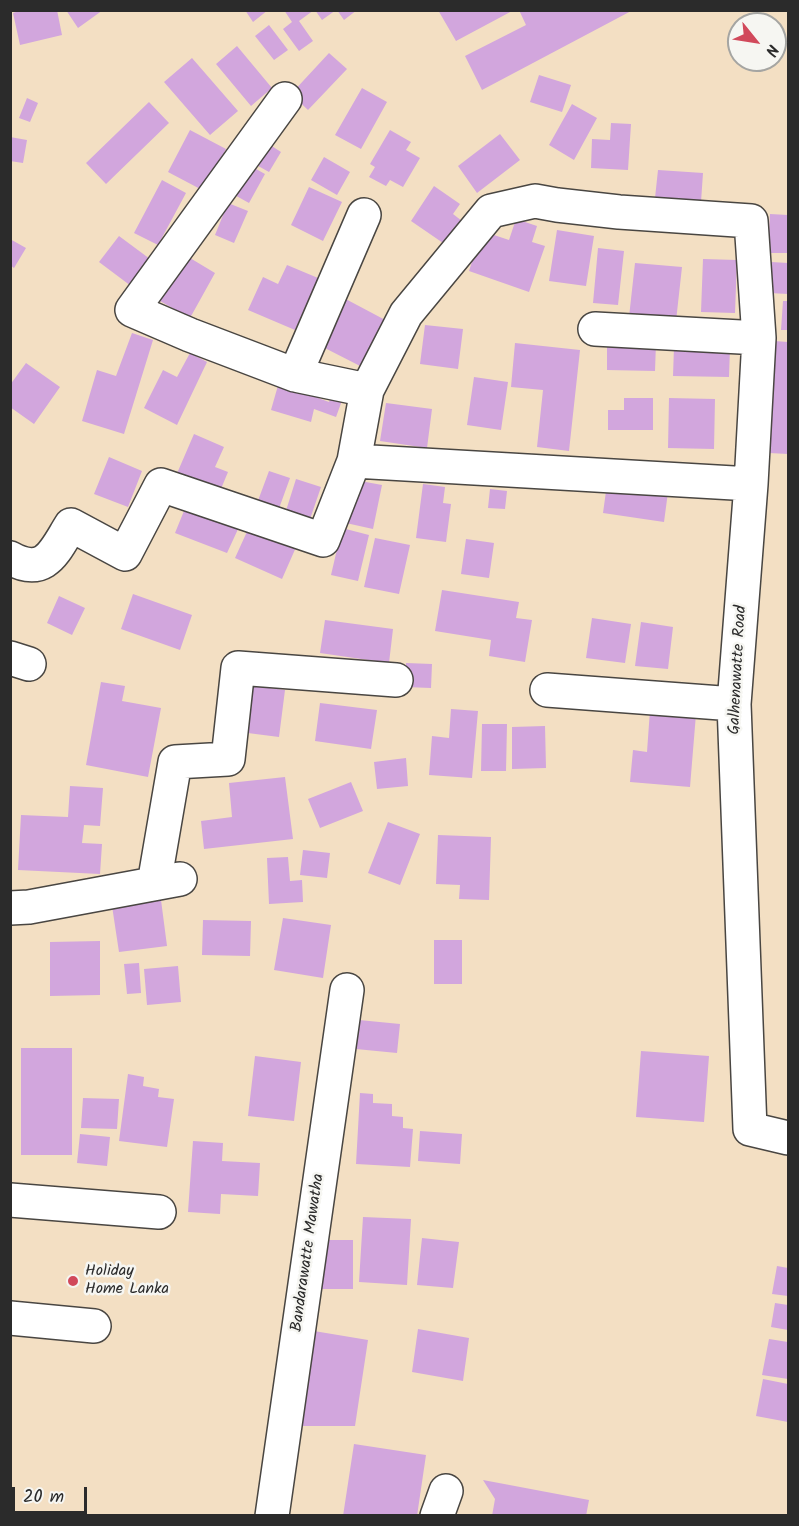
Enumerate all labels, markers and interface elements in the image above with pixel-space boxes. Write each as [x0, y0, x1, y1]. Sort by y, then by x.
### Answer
north arrow [727, 12, 787, 72]
text: N [758, 40, 785, 61]
street label: Galhenawatte Road [726, 605, 752, 735]
street label: Bandarawatte Mawatha [288, 1173, 330, 1333]
place label: Holiday Home Lanka [85, 1262, 169, 1300]
marker: Holiday Home Lanka [66, 1274, 80, 1288]
scale bar [15, 1475, 90, 1513]
text: 20 m [23, 1483, 64, 1512]

